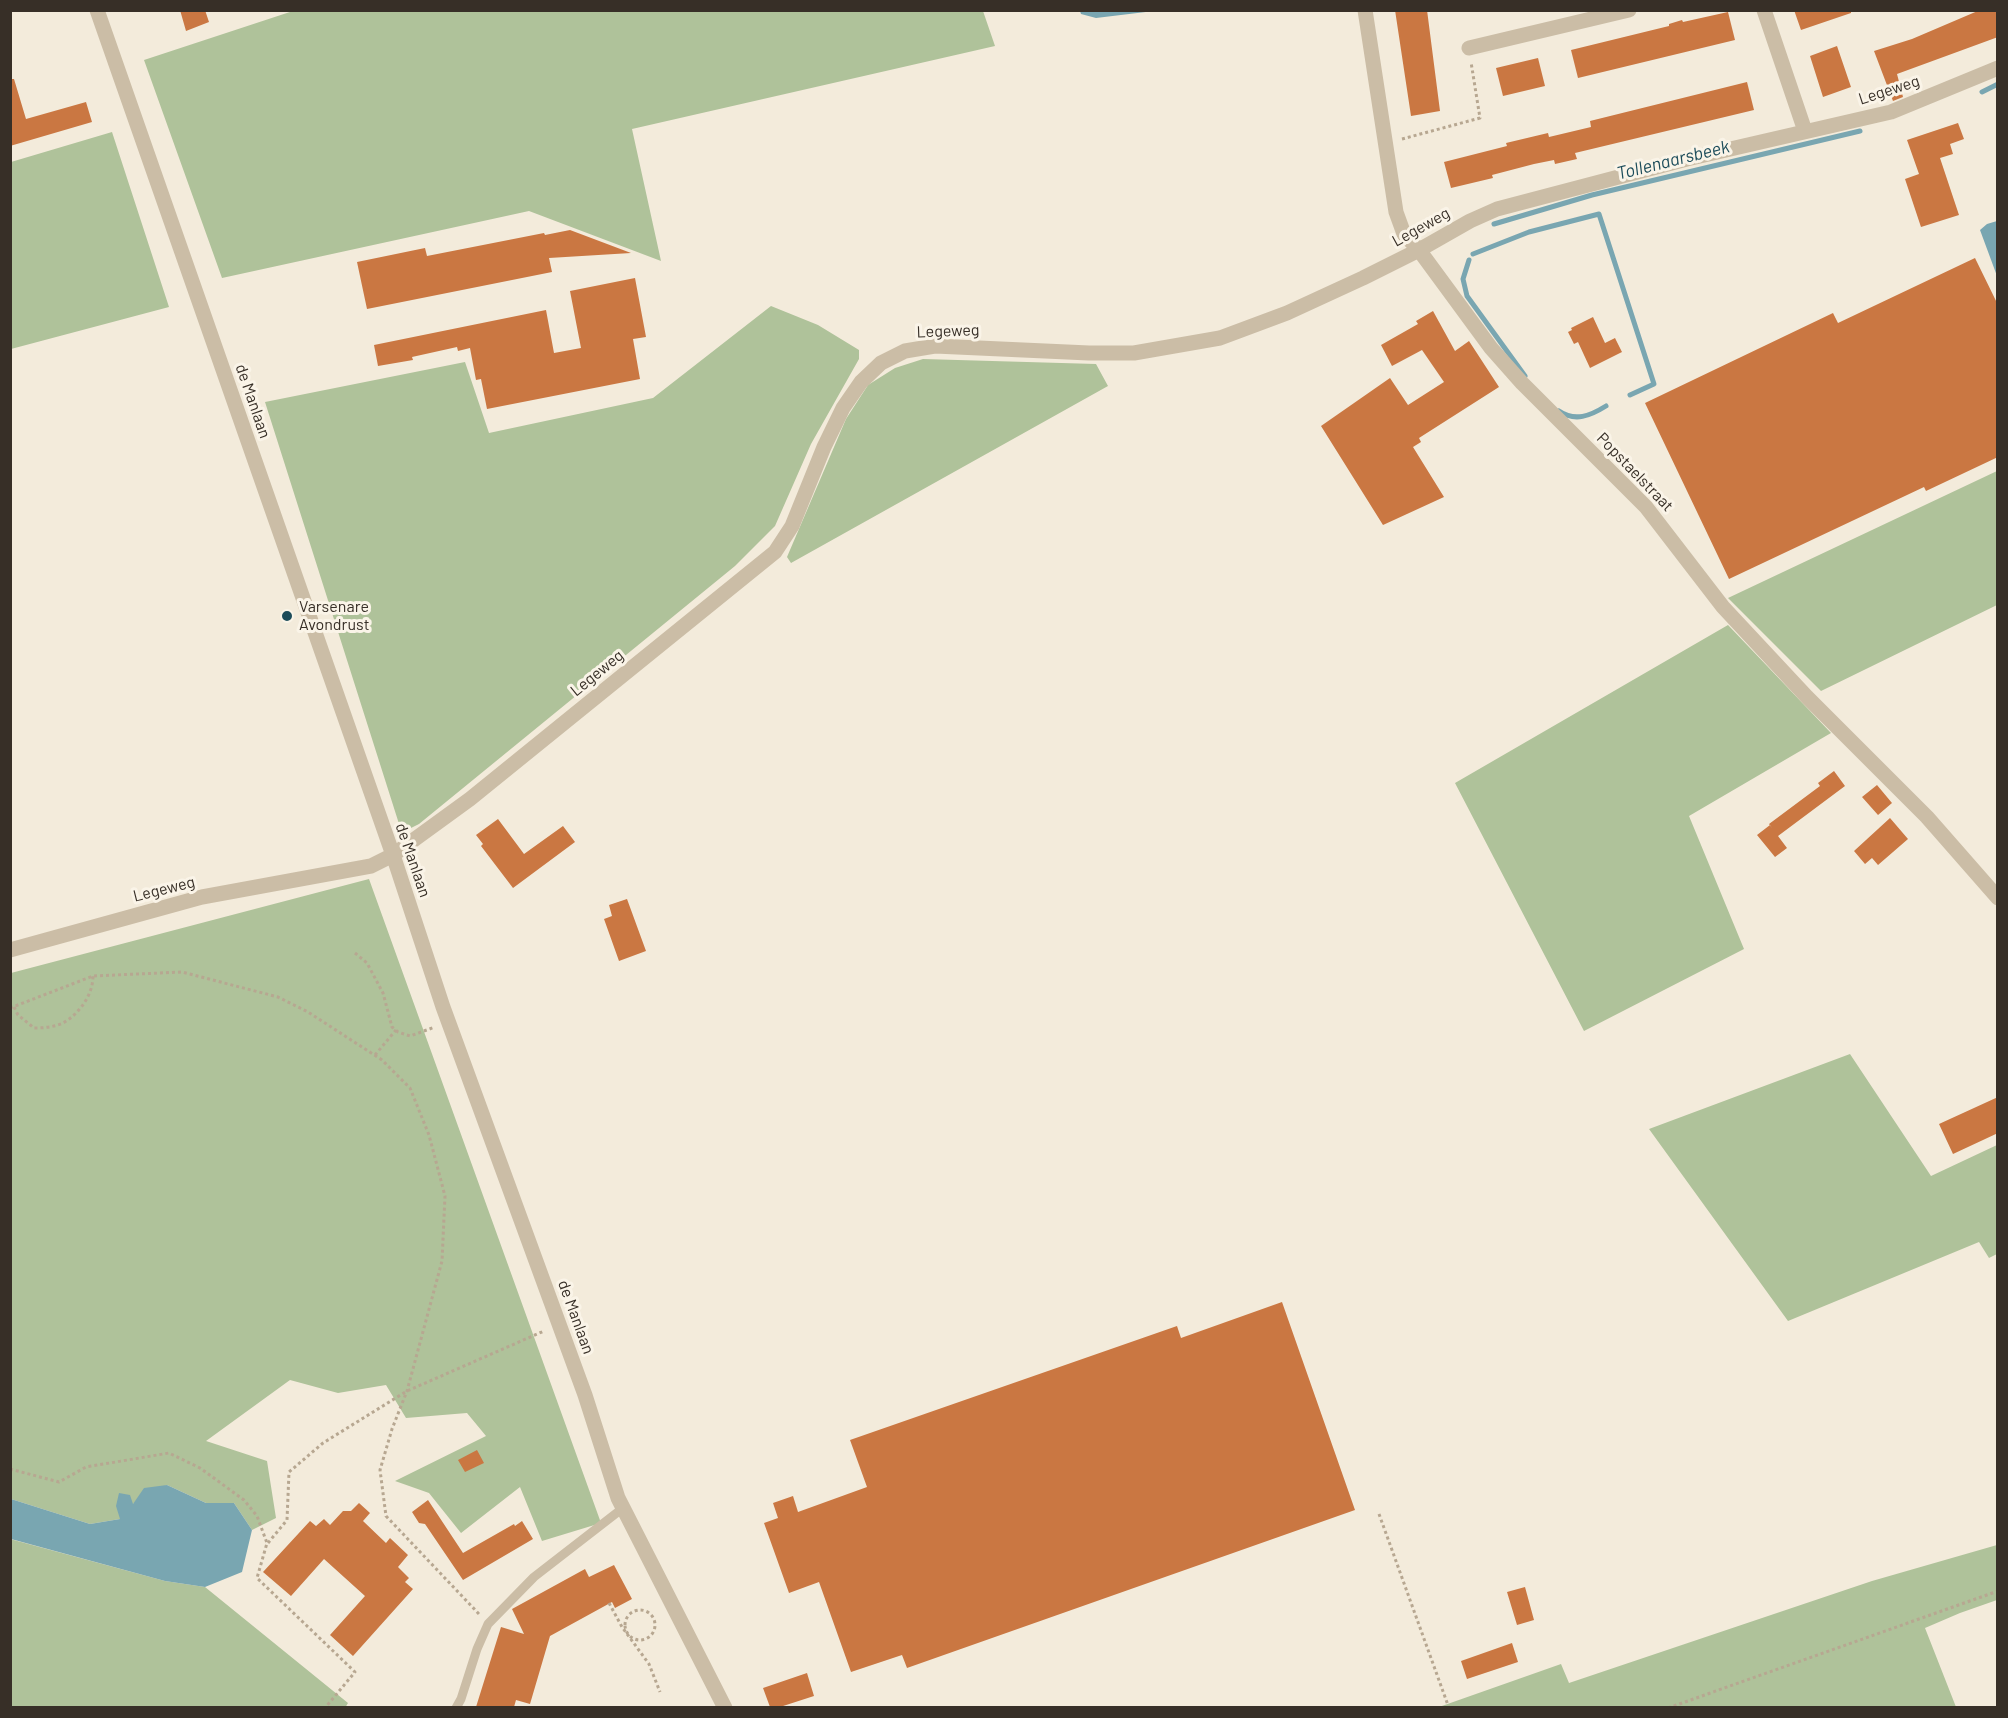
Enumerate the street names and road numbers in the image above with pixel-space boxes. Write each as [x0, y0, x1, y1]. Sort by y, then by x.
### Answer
street label: Legeweg [1856, 71, 1922, 109]
street label: Legeweg [1389, 203, 1453, 251]
street label: Legeweg [916, 320, 980, 342]
street label: de Manlaan [231, 361, 275, 441]
street label: Popstaelstraat [1593, 429, 1677, 515]
street label: Legeweg [567, 646, 627, 700]
street label: de Manlaan [391, 820, 435, 900]
street label: Legeweg [131, 872, 197, 906]
street label: de Manlaan [554, 1277, 598, 1357]

